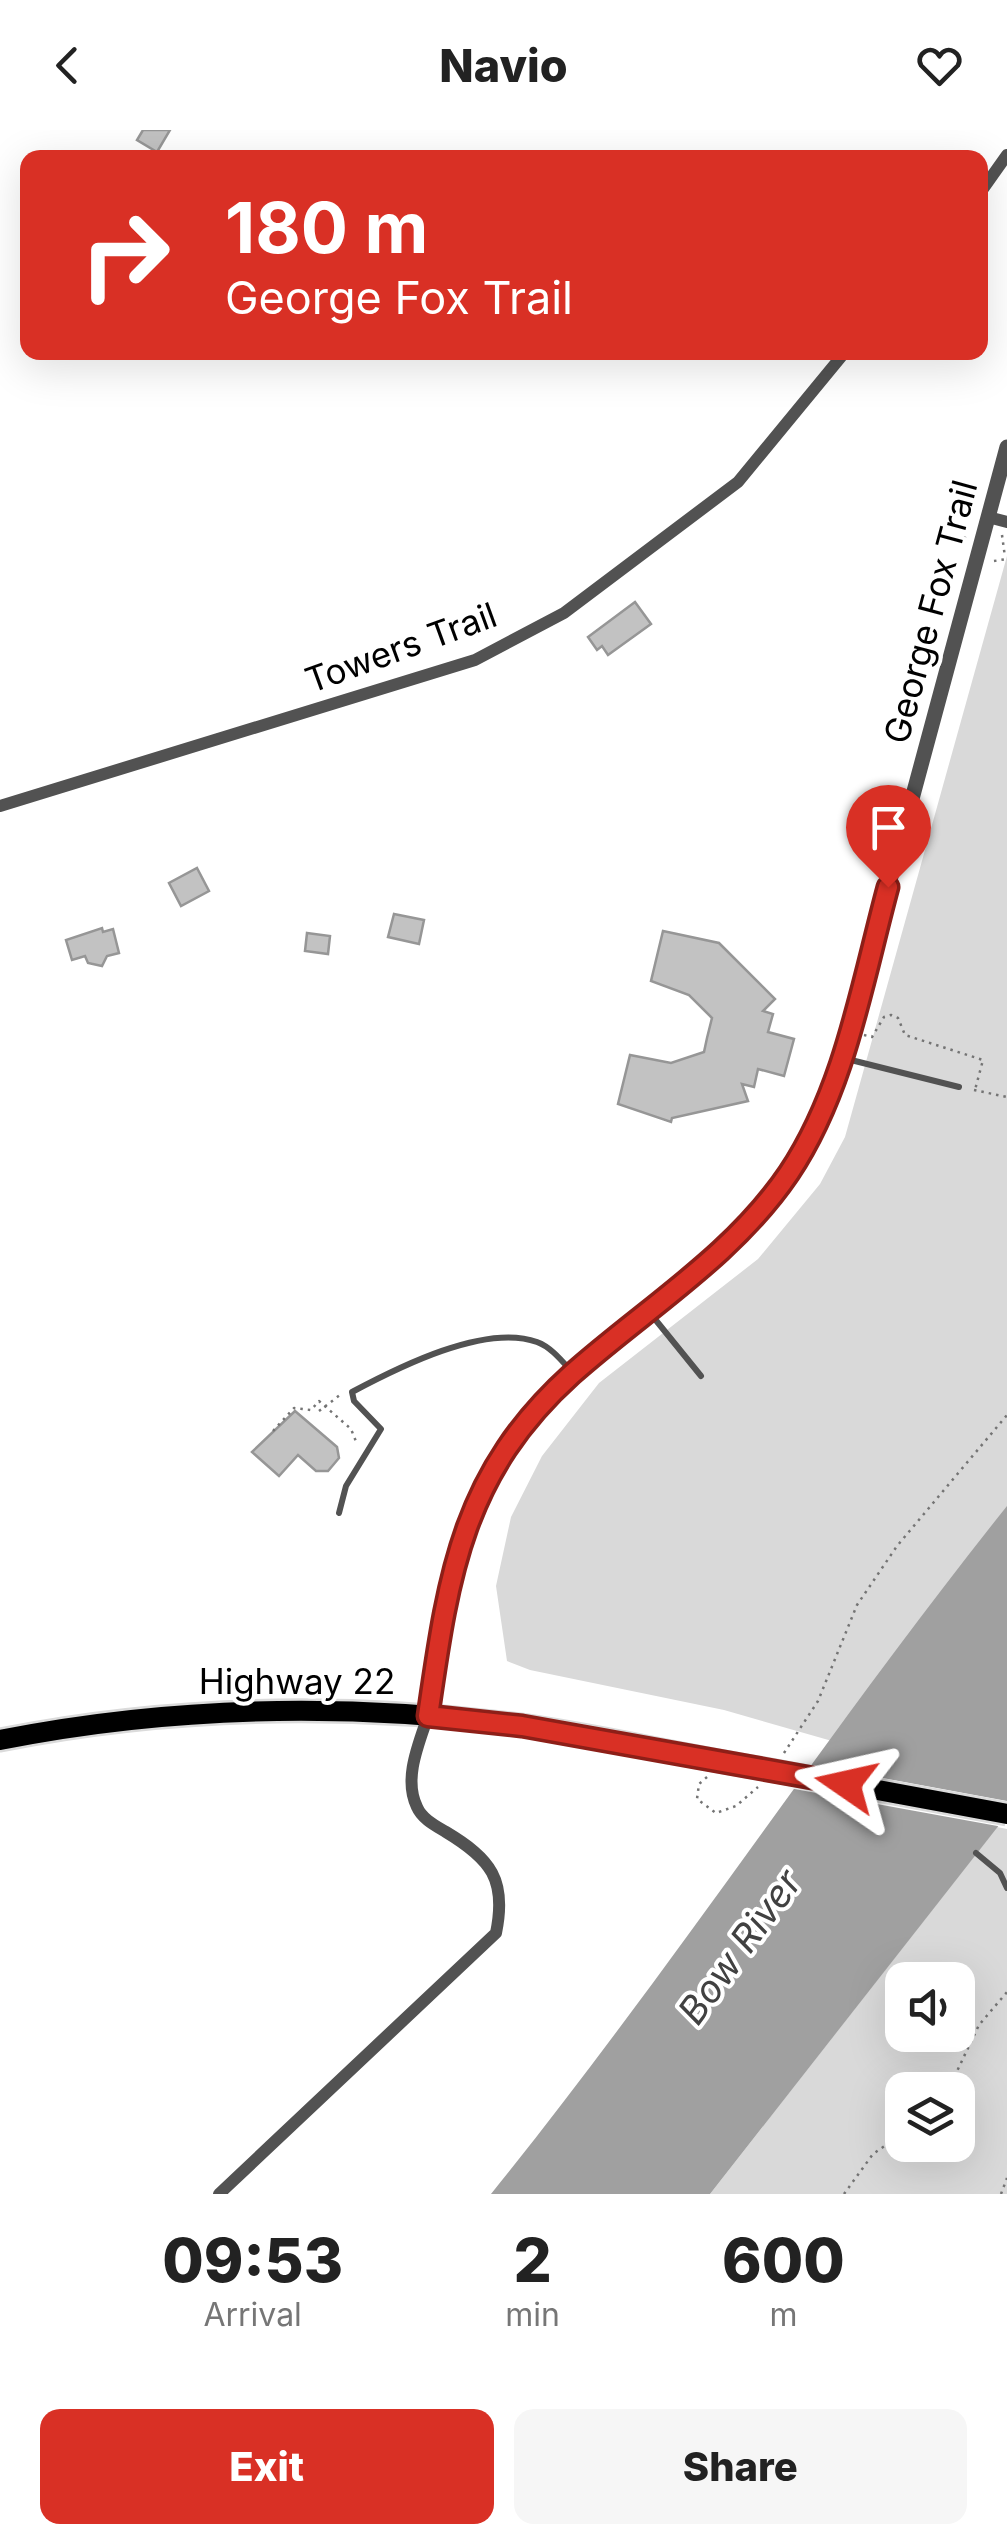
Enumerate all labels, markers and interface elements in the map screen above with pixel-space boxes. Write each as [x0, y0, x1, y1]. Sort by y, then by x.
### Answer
icon: back [40, 38, 95, 93]
text: Navio [439, 38, 568, 93]
icon: heart [912, 38, 967, 93]
text: 180 m [225, 185, 428, 270]
icon: right [60, 190, 190, 320]
text: George Fox Trail [225, 270, 573, 325]
street label: George Fox Trail [875, 476, 985, 748]
street label: Towers Trail [299, 593, 502, 701]
pin [846, 785, 931, 888]
icon: arrive [861, 800, 916, 855]
street label: Highway 22 [199, 1660, 395, 1702]
position arrow [794, 1732, 898, 1836]
water label: Bow River [668, 1859, 811, 2032]
map controls [885, 1962, 975, 2162]
button: sound [885, 1962, 975, 2052]
button: layers [885, 2072, 975, 2162]
text: 09:53 [162, 2224, 343, 2296]
text: 2 [513, 2224, 552, 2296]
text: 600 [722, 2224, 845, 2296]
text: Arrival [203, 2295, 302, 2334]
text: min [505, 2295, 560, 2334]
text: m [769, 2295, 797, 2334]
button: Exit [40, 2409, 494, 2524]
button: Share [514, 2409, 967, 2524]

